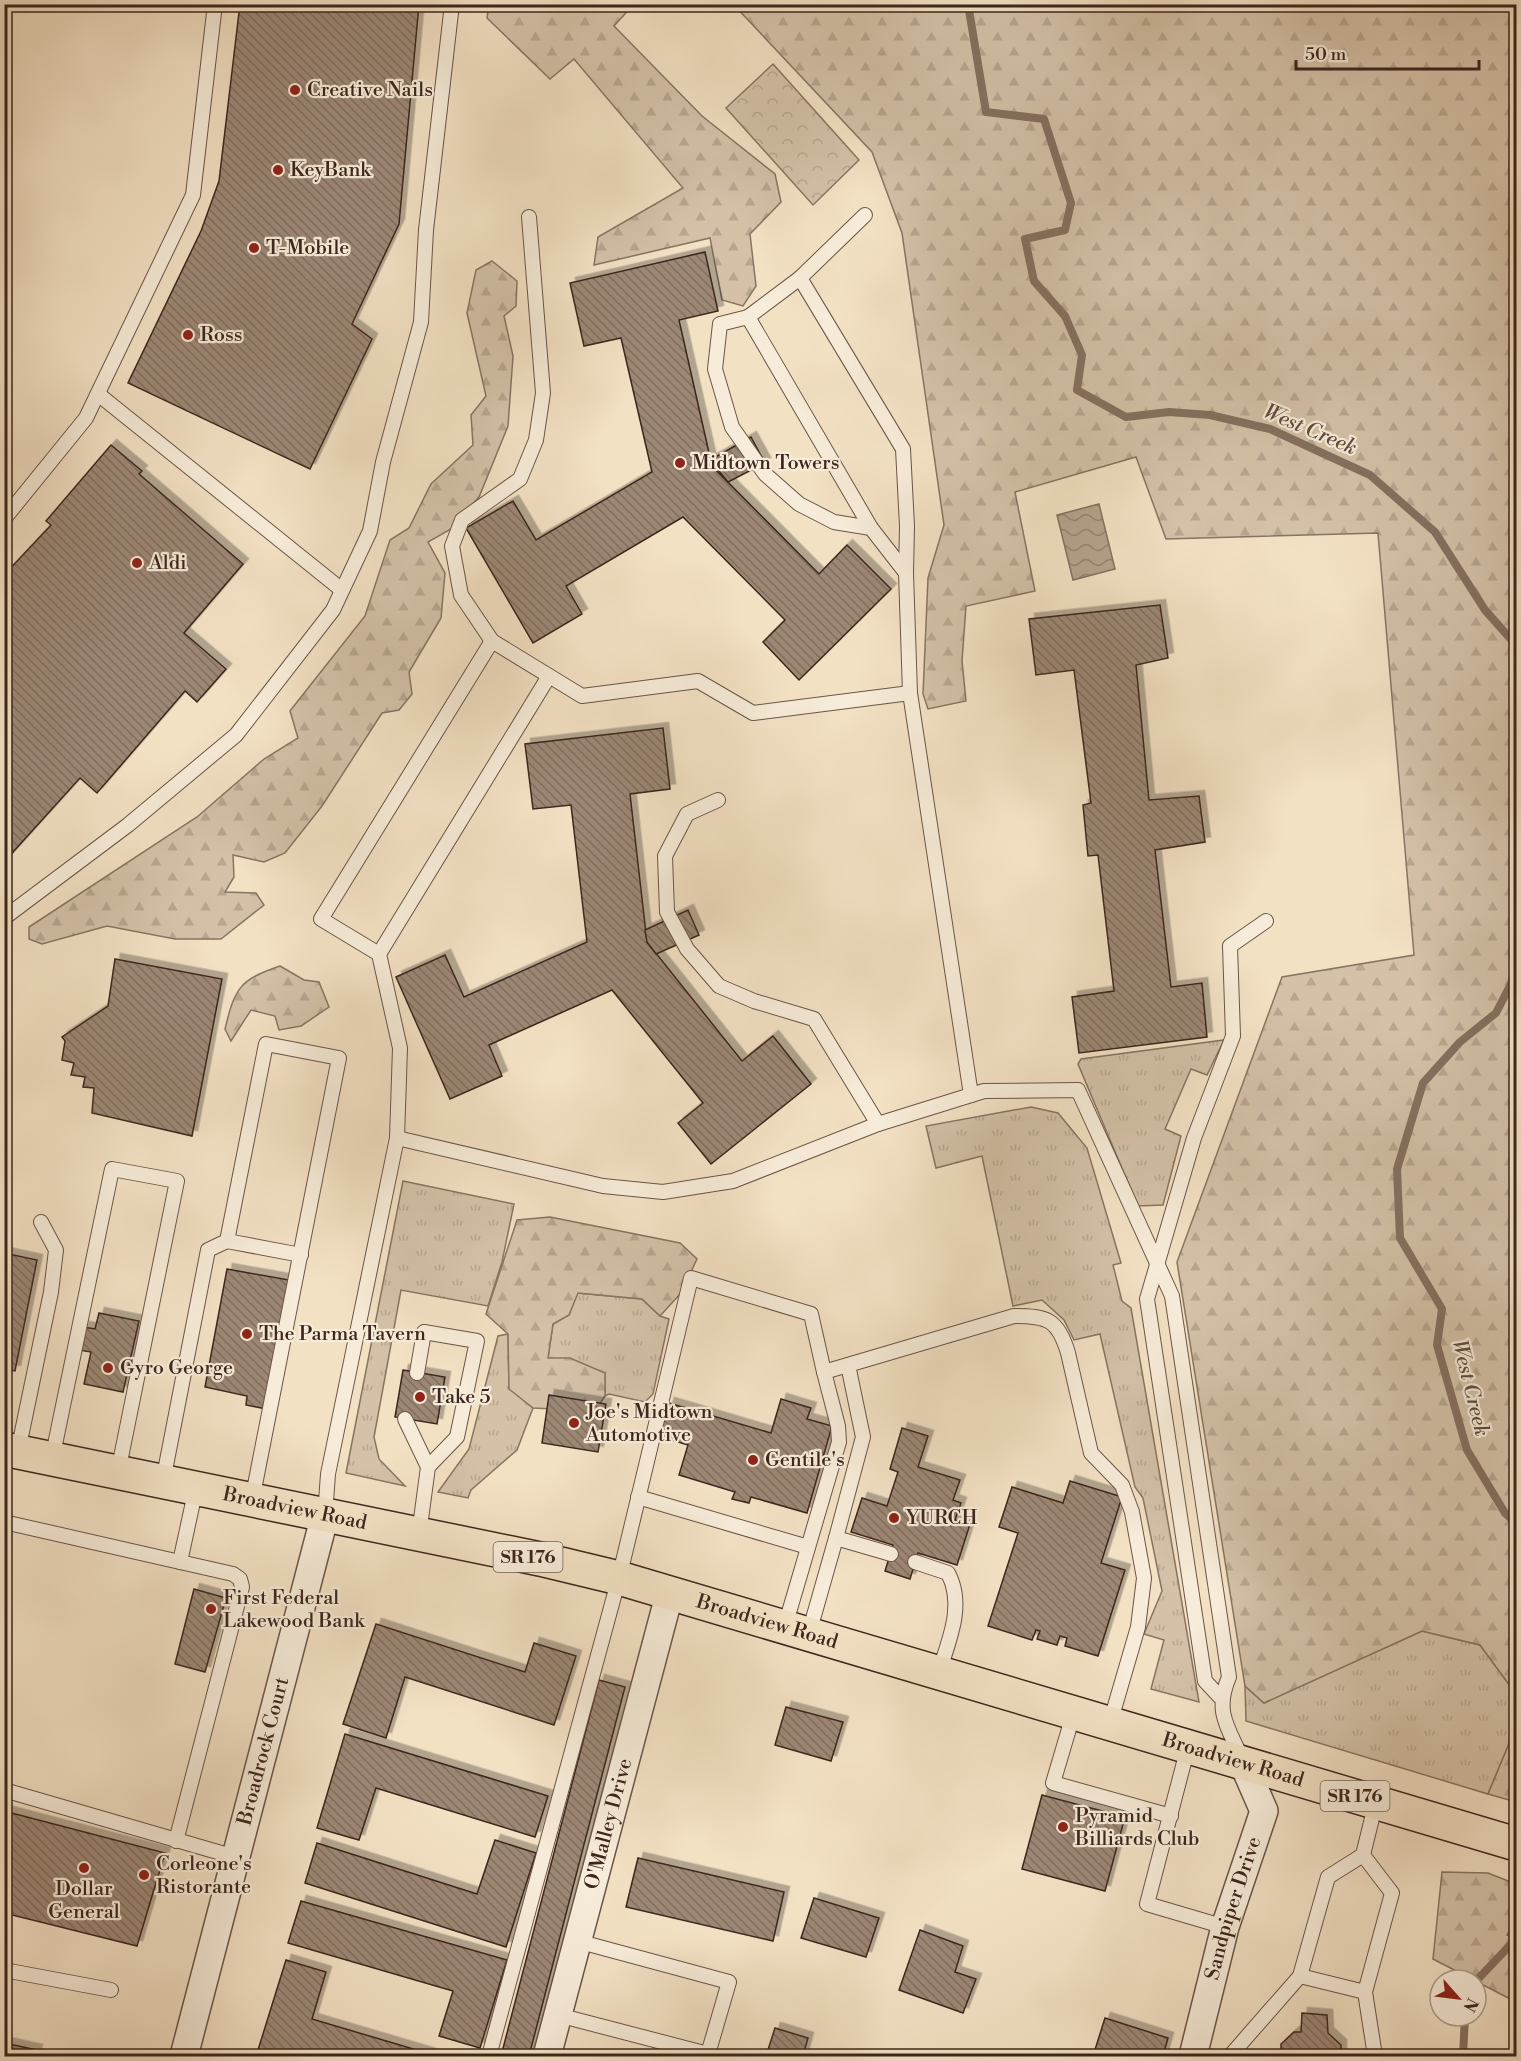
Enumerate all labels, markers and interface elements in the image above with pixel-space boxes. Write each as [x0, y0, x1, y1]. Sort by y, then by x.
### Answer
scale bar [1296, 33, 1479, 71]
text: 50 m [1305, 43, 1347, 66]
place label: Creative Nails [307, 78, 433, 103]
marker: Creative Nails [288, 83, 302, 97]
place label: KeyBank [290, 158, 372, 183]
marker: KeyBank [271, 163, 285, 177]
place label: T-Mobile [266, 236, 349, 261]
marker: T-Mobile [247, 241, 261, 255]
place label: Ross [200, 323, 242, 348]
marker: Ross [181, 328, 195, 342]
water label: West Creek [1260, 399, 1360, 461]
place label: Midtown Towers [692, 451, 839, 476]
marker: Midtown Towers [673, 456, 687, 470]
place label: Aldi [148, 551, 187, 576]
marker: Aldi [130, 556, 144, 570]
place label: The Parma Tavern [259, 1322, 426, 1347]
marker: The Parma Tavern [240, 1327, 254, 1341]
water label: West Creek [1445, 1337, 1495, 1439]
place label: Gyro George [120, 1356, 233, 1381]
marker: Gyro George [101, 1361, 115, 1375]
place label: Take 5 [432, 1385, 491, 1410]
marker: Take 5 [413, 1390, 427, 1404]
place label: Joe's Midtown Automotive [585, 1400, 712, 1448]
marker: Joe's Midtown Automotive [567, 1416, 581, 1430]
place label: Gentile's [765, 1448, 845, 1473]
marker: Gentile's [746, 1453, 760, 1467]
street label: Broadview Road [220, 1482, 370, 1536]
place label: YURCH [905, 1506, 977, 1531]
marker: YURCH [887, 1511, 901, 1525]
road number: SR 176 [494, 1542, 562, 1572]
place label: First Federal Lakewood Bank [223, 1586, 366, 1634]
street label: Broadview Road [692, 1589, 842, 1655]
marker: First Federal Lakewood Bank [204, 1602, 218, 1616]
street label: Broadrock Court [232, 1674, 295, 1829]
street label: Broadview Road [1158, 1727, 1307, 1793]
street label: O'Malley Drive [579, 1756, 638, 1892]
road number: SR 176 [1320, 1781, 1390, 1811]
place label: Pyramid Billiards Club [1074, 1804, 1199, 1852]
marker: Pyramid Billiards Club [1056, 1820, 1070, 1834]
street label: Sandpiper Drive [1200, 1834, 1267, 1983]
place label: Corleone's Ristorante [156, 1852, 252, 1900]
marker: Dollar General [77, 1861, 91, 1875]
marker: Corleone's Ristorante [137, 1868, 151, 1882]
place label: Dollar General [48, 1877, 120, 1925]
north arrow [1428, 1968, 1488, 2028]
text: N [1458, 1994, 1482, 2015]

